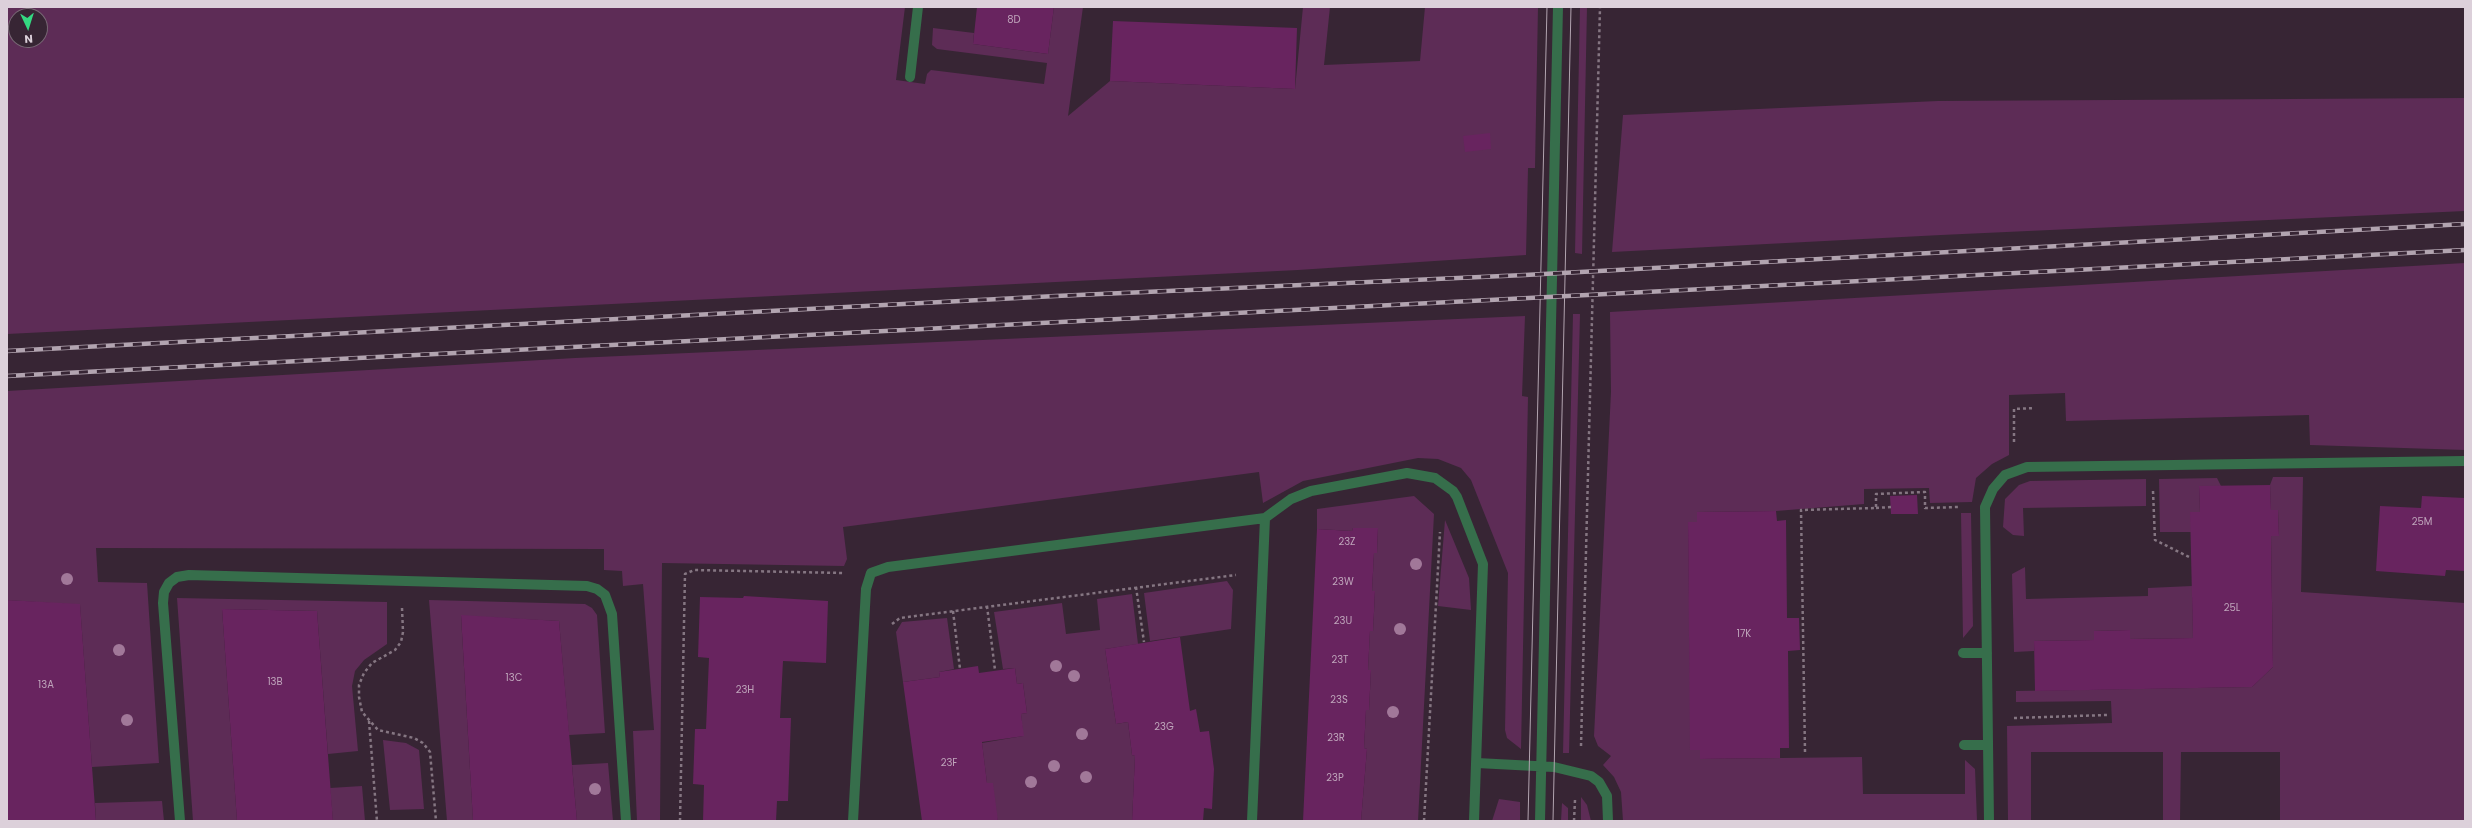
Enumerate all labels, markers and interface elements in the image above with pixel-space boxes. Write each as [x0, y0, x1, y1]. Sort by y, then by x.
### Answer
north arrow [8, 8, 48, 48]
house number: 8D [1007, 14, 1021, 26]
text: N [24, 31, 33, 47]
house number: 25M [2412, 516, 2432, 528]
house number: 23Z [1338, 536, 1356, 548]
house number: 23W [1332, 576, 1354, 588]
house number: 25L [2224, 602, 2240, 614]
house number: 23U [1334, 615, 1352, 627]
house number: 17K [1737, 628, 1751, 640]
house number: 23T [1331, 654, 1349, 666]
house number: 13C [506, 672, 522, 684]
house number: 13B [267, 676, 283, 688]
house number: 13A [38, 679, 54, 691]
house number: 23H [736, 684, 754, 696]
house number: 23S [1330, 694, 1348, 706]
house number: 23G [1154, 721, 1174, 733]
house number: 23R [1327, 732, 1345, 744]
house number: 23F [941, 757, 957, 769]
house number: 23P [1326, 772, 1344, 784]

